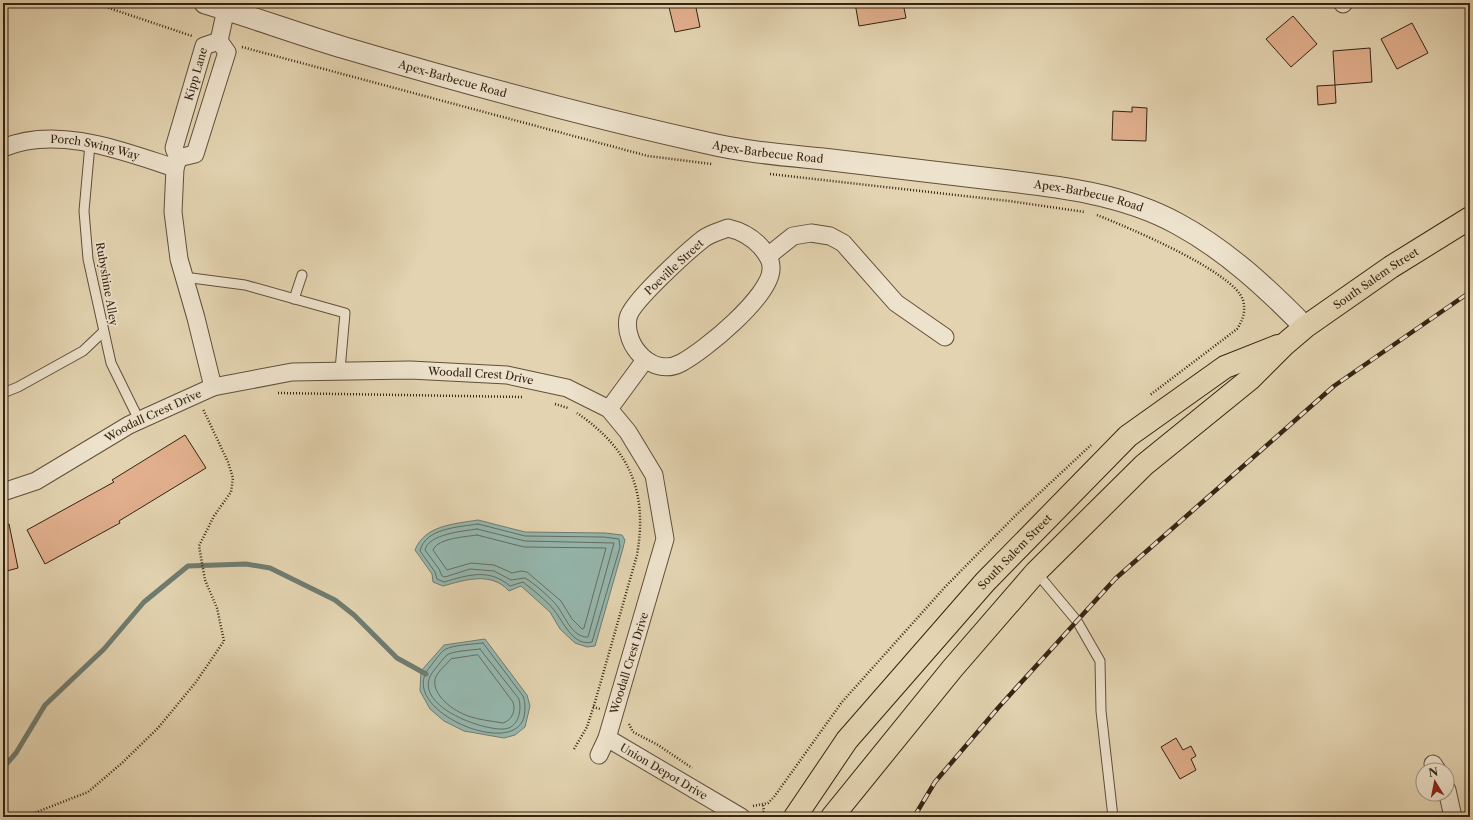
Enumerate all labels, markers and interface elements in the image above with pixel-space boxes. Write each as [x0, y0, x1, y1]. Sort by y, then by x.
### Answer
street label: Kipp Lane [181, 46, 210, 102]
street label: Apex-Barbecue Road [396, 57, 509, 100]
street label: Porch Swing Way [50, 132, 142, 163]
street label: Apex-Barbecue Road [710, 137, 824, 166]
street label: Apex-Barbecue Road [1032, 177, 1146, 215]
street label: Poeville Street [642, 236, 707, 298]
street label: Rubyshine Alley [93, 241, 121, 328]
street label: South Salem Street [1330, 245, 1421, 312]
street label: Woodall Crest Drive [427, 364, 535, 388]
street label: Woodall Crest Drive [101, 386, 204, 446]
street label: South Salem Street [975, 511, 1055, 592]
street label: Woodall Crest Drive [607, 610, 651, 717]
street label: Union Depot Drive [618, 740, 710, 803]
north arrow [1415, 762, 1455, 802]
text: N [1427, 764, 1440, 780]

